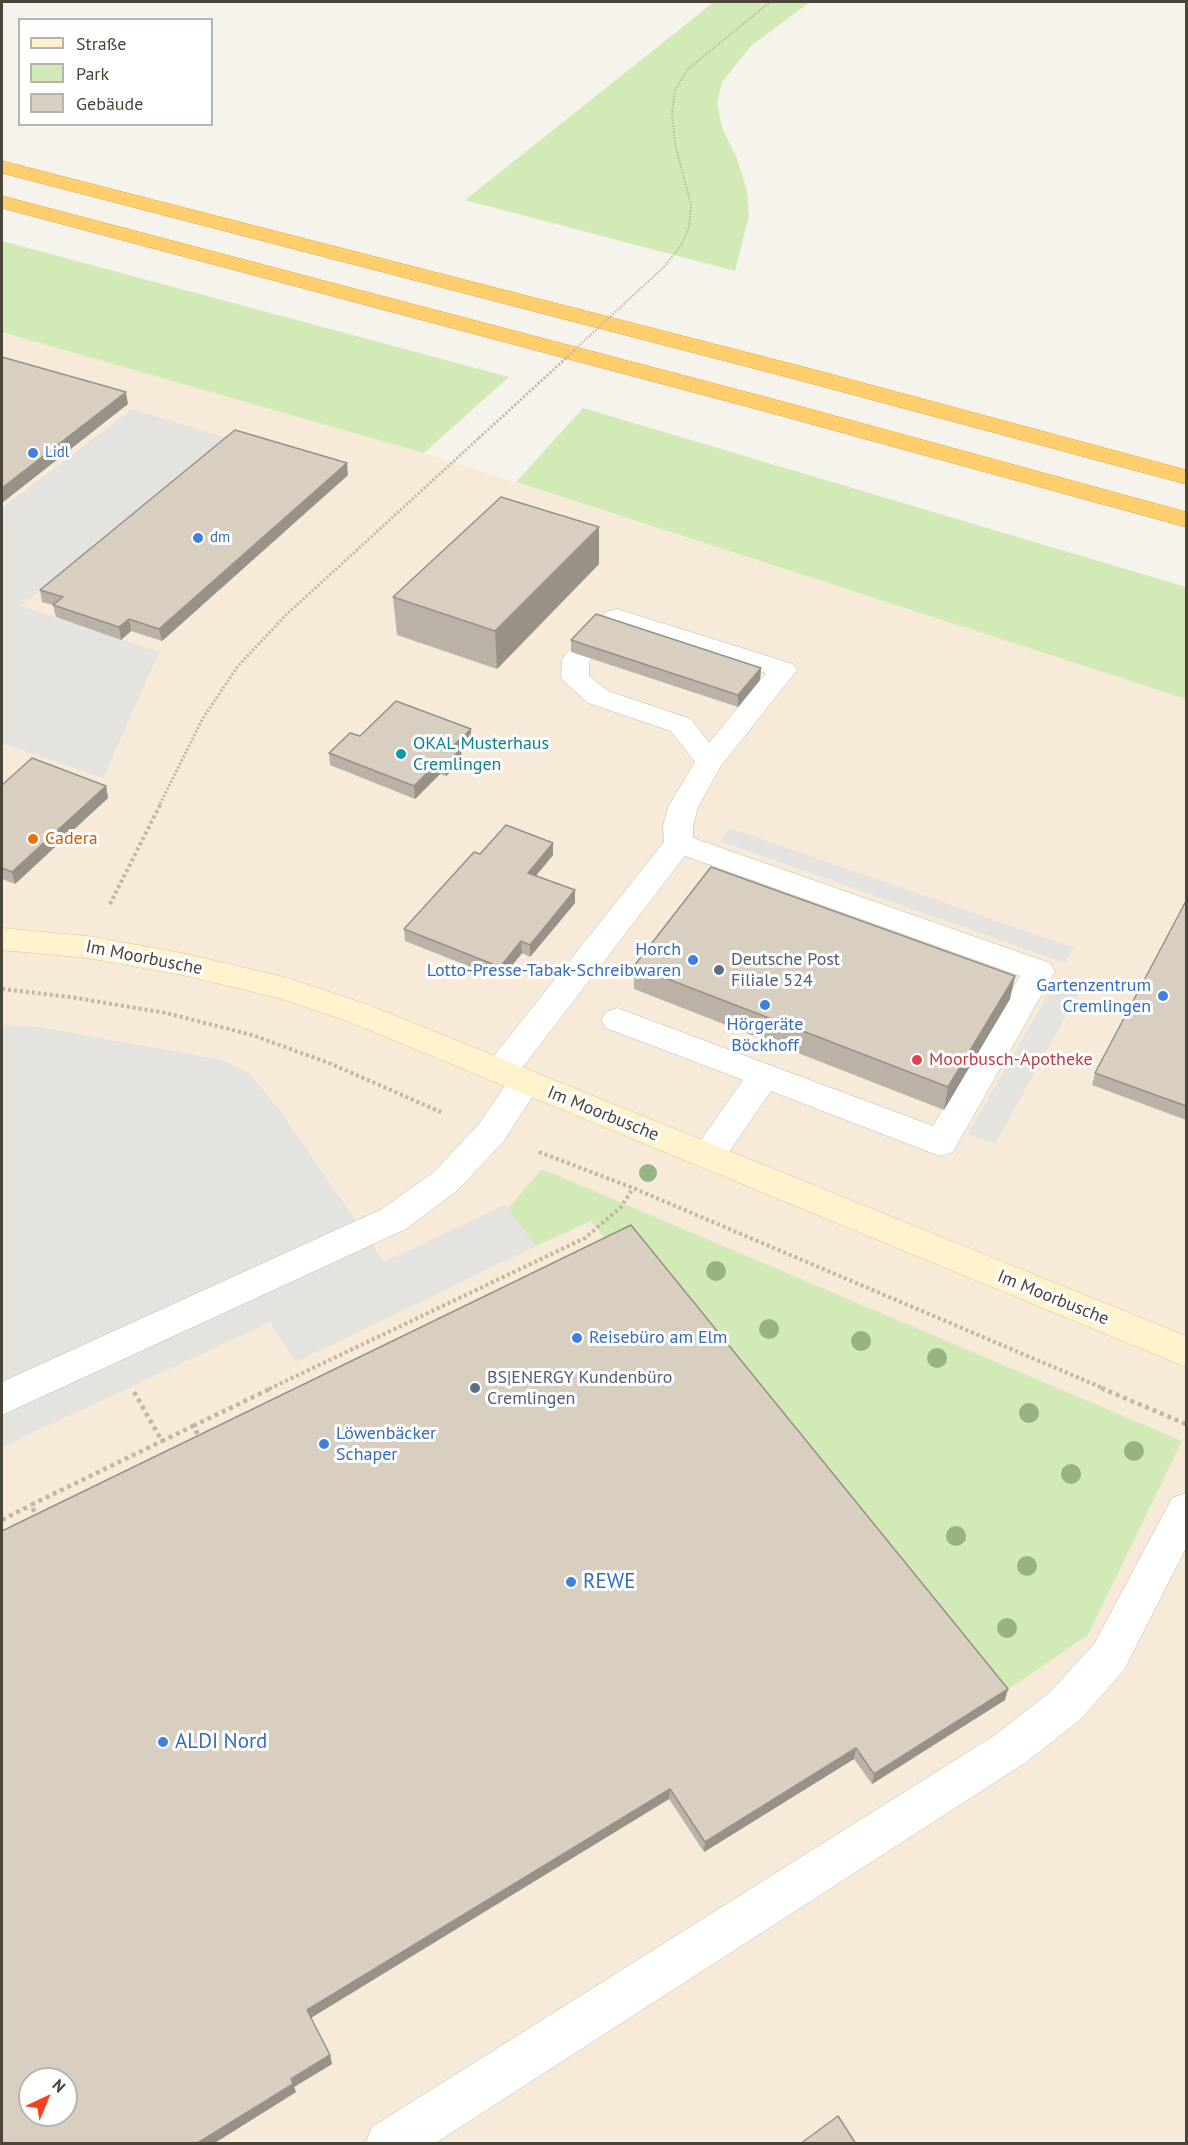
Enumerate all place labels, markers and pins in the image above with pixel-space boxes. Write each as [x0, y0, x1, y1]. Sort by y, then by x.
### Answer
place label: Lidl [45, 444, 69, 462]
marker: Lidl [26, 446, 40, 460]
place label: dm [210, 529, 230, 547]
marker: dm [191, 531, 205, 545]
place label: OKAL Musterhaus Cremlingen [413, 733, 549, 776]
marker: OKAL Musterhaus Cremlingen [394, 747, 408, 761]
place label: Cadera [45, 828, 98, 850]
marker: Cadera [26, 832, 40, 846]
place label: Horch Lotto-Presse-Tabak-Schreibwaren [427, 939, 681, 982]
place label: Deutsche Post Filiale 524 [731, 949, 840, 992]
marker: Horch Lotto-Presse-Tabak-Schreibwaren [686, 953, 700, 967]
marker: Deutsche Post Filiale 524 [712, 963, 726, 977]
place label: Gartenzentrum Cremlingen [1036, 975, 1151, 1018]
marker: Gartenzentrum Cremlingen [1156, 989, 1170, 1003]
marker: Hörgeräte Böckhoff [758, 998, 772, 1012]
place label: Hörgeräte Böckhoff [727, 1014, 803, 1056]
place label: Moorbusch-Apotheke [929, 1049, 1093, 1071]
marker: Moorbusch-Apotheke [910, 1053, 924, 1067]
place label: Reisebüro am Elm [589, 1327, 727, 1349]
marker: Reisebüro am Elm [570, 1331, 584, 1345]
place label: BS|ENERGY Kundenbüro Cremlingen [487, 1367, 672, 1410]
marker: BS|ENERGY Kundenbüro Cremlingen [468, 1381, 482, 1395]
place label: Löwenbäcker Schaper [336, 1423, 436, 1466]
marker: Löwenbäcker Schaper [317, 1437, 331, 1451]
place label: REWE [583, 1569, 635, 1595]
marker: REWE [564, 1575, 578, 1589]
place label: ALDI Nord [175, 1729, 267, 1755]
marker: ALDI Nord [156, 1735, 170, 1749]

